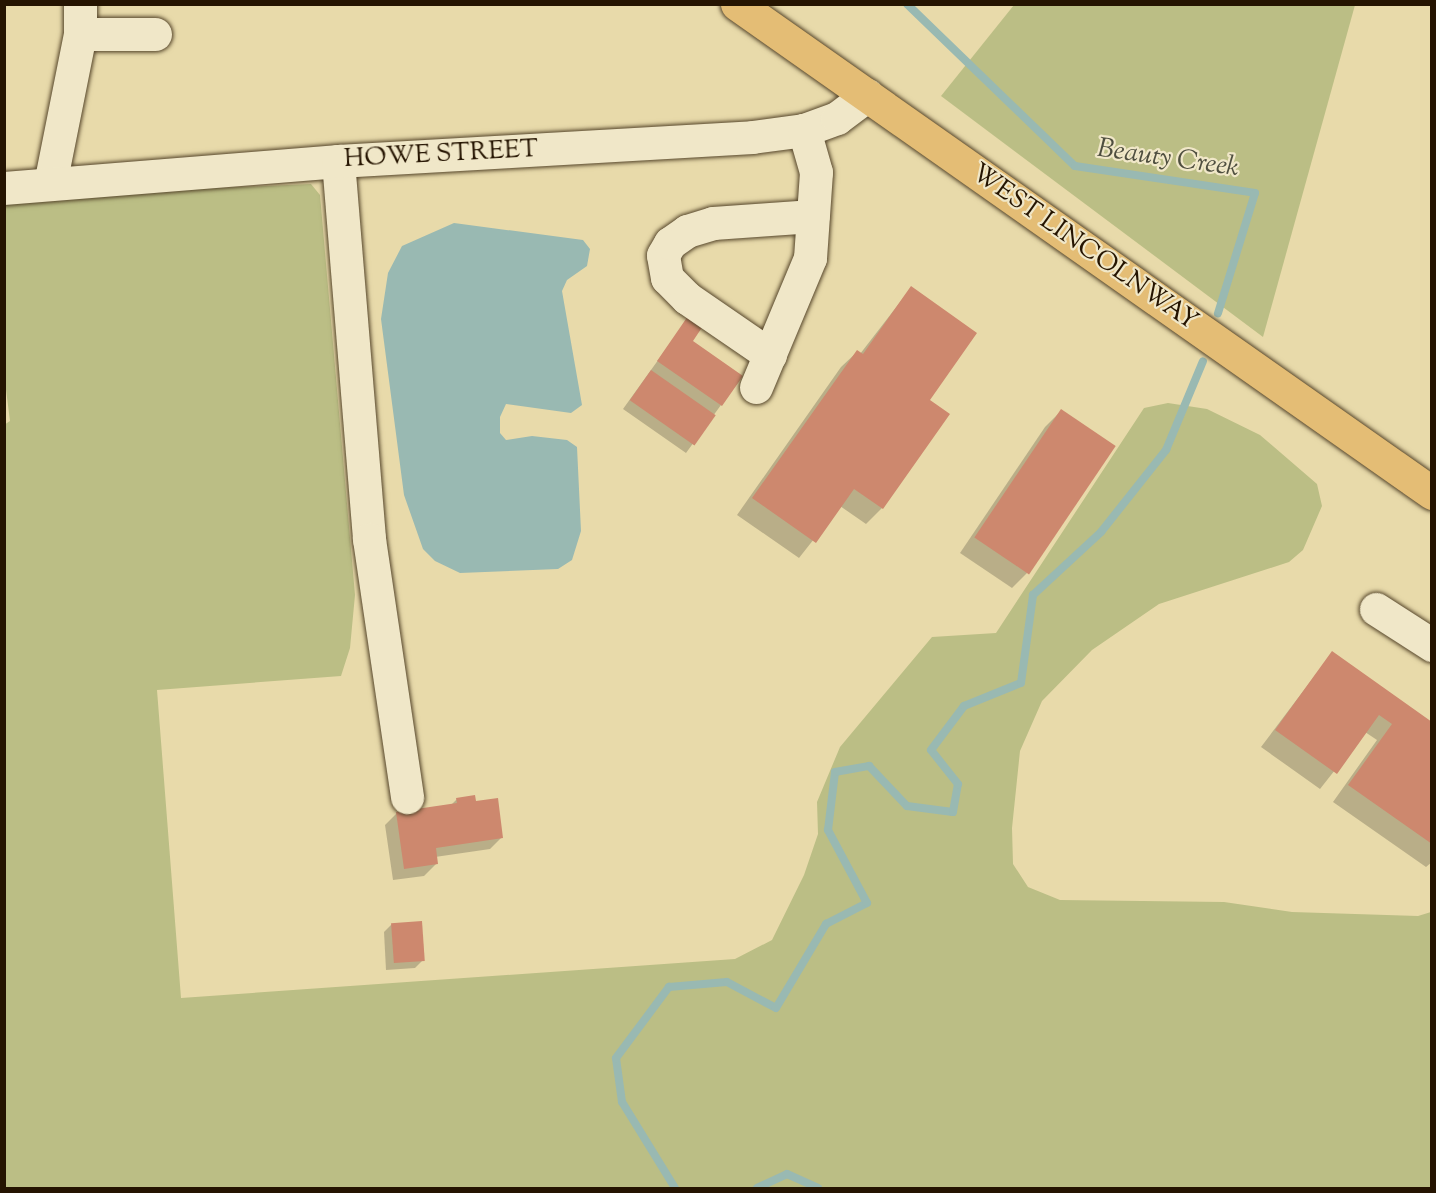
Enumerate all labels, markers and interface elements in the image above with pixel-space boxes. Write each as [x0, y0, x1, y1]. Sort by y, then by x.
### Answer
water label: Beauty Creek [1095, 133, 1241, 185]
street label: HOWE STREET [343, 134, 539, 176]
street label: WEST LINCOLNWAY [965, 158, 1203, 338]

